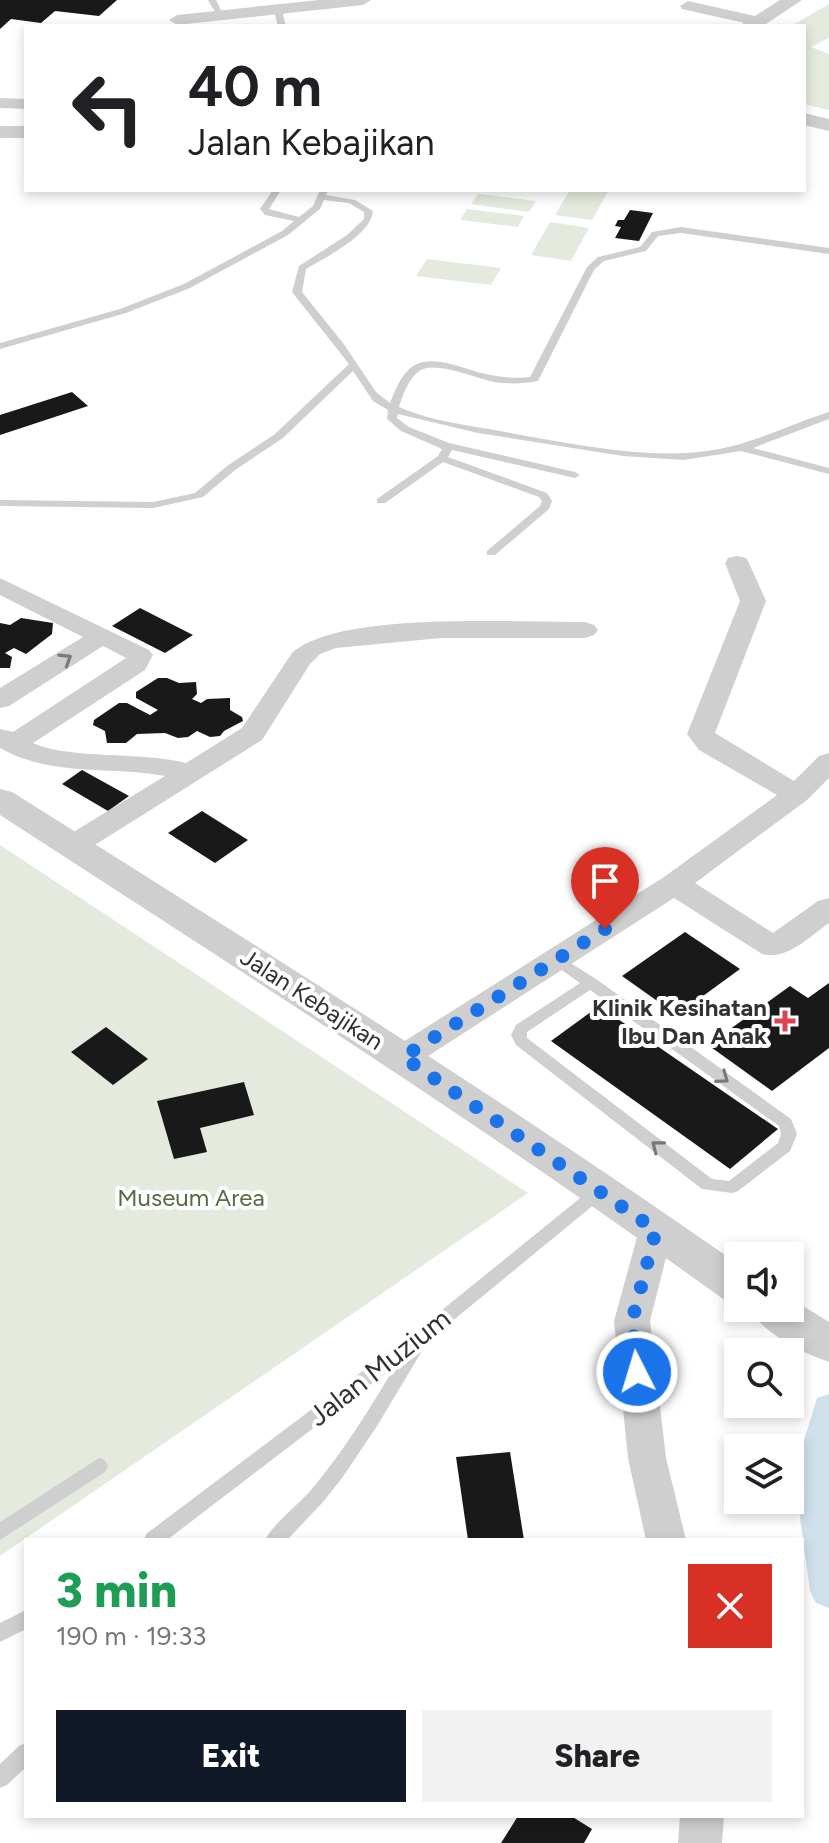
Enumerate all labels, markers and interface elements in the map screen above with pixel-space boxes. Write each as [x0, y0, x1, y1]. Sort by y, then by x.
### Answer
text: 40 m [188, 53, 322, 120]
icon: left [56, 56, 160, 160]
text: Jalan Kebajikan [188, 121, 435, 164]
one-way arrow [57, 653, 72, 668]
pin [571, 847, 639, 929]
icon: arrive [583, 859, 627, 903]
street label: Jalan Kebajikan [235, 942, 389, 1056]
place label: Klinik Kesihatan Ibu Dan Anak [592, 993, 767, 1050]
marker: Klinik Kesihatan Ibu Dan Anak [774, 1010, 796, 1032]
one-way arrow [714, 1068, 728, 1083]
one-way arrow [651, 1142, 665, 1156]
park label: Museum Area [117, 1183, 265, 1212]
map controls [724, 1242, 804, 1514]
button: sound [724, 1242, 804, 1322]
street label: Jalan Muzium [301, 1301, 457, 1433]
position arrow [595, 1330, 679, 1414]
button: search [724, 1338, 804, 1418]
button: layers [724, 1434, 804, 1514]
text: 3 min [56, 1561, 177, 1619]
button: close [688, 1564, 772, 1648]
text: 190 m · 19:33 [56, 1620, 206, 1652]
button: Exit [56, 1710, 406, 1802]
button: Share [422, 1710, 772, 1802]

